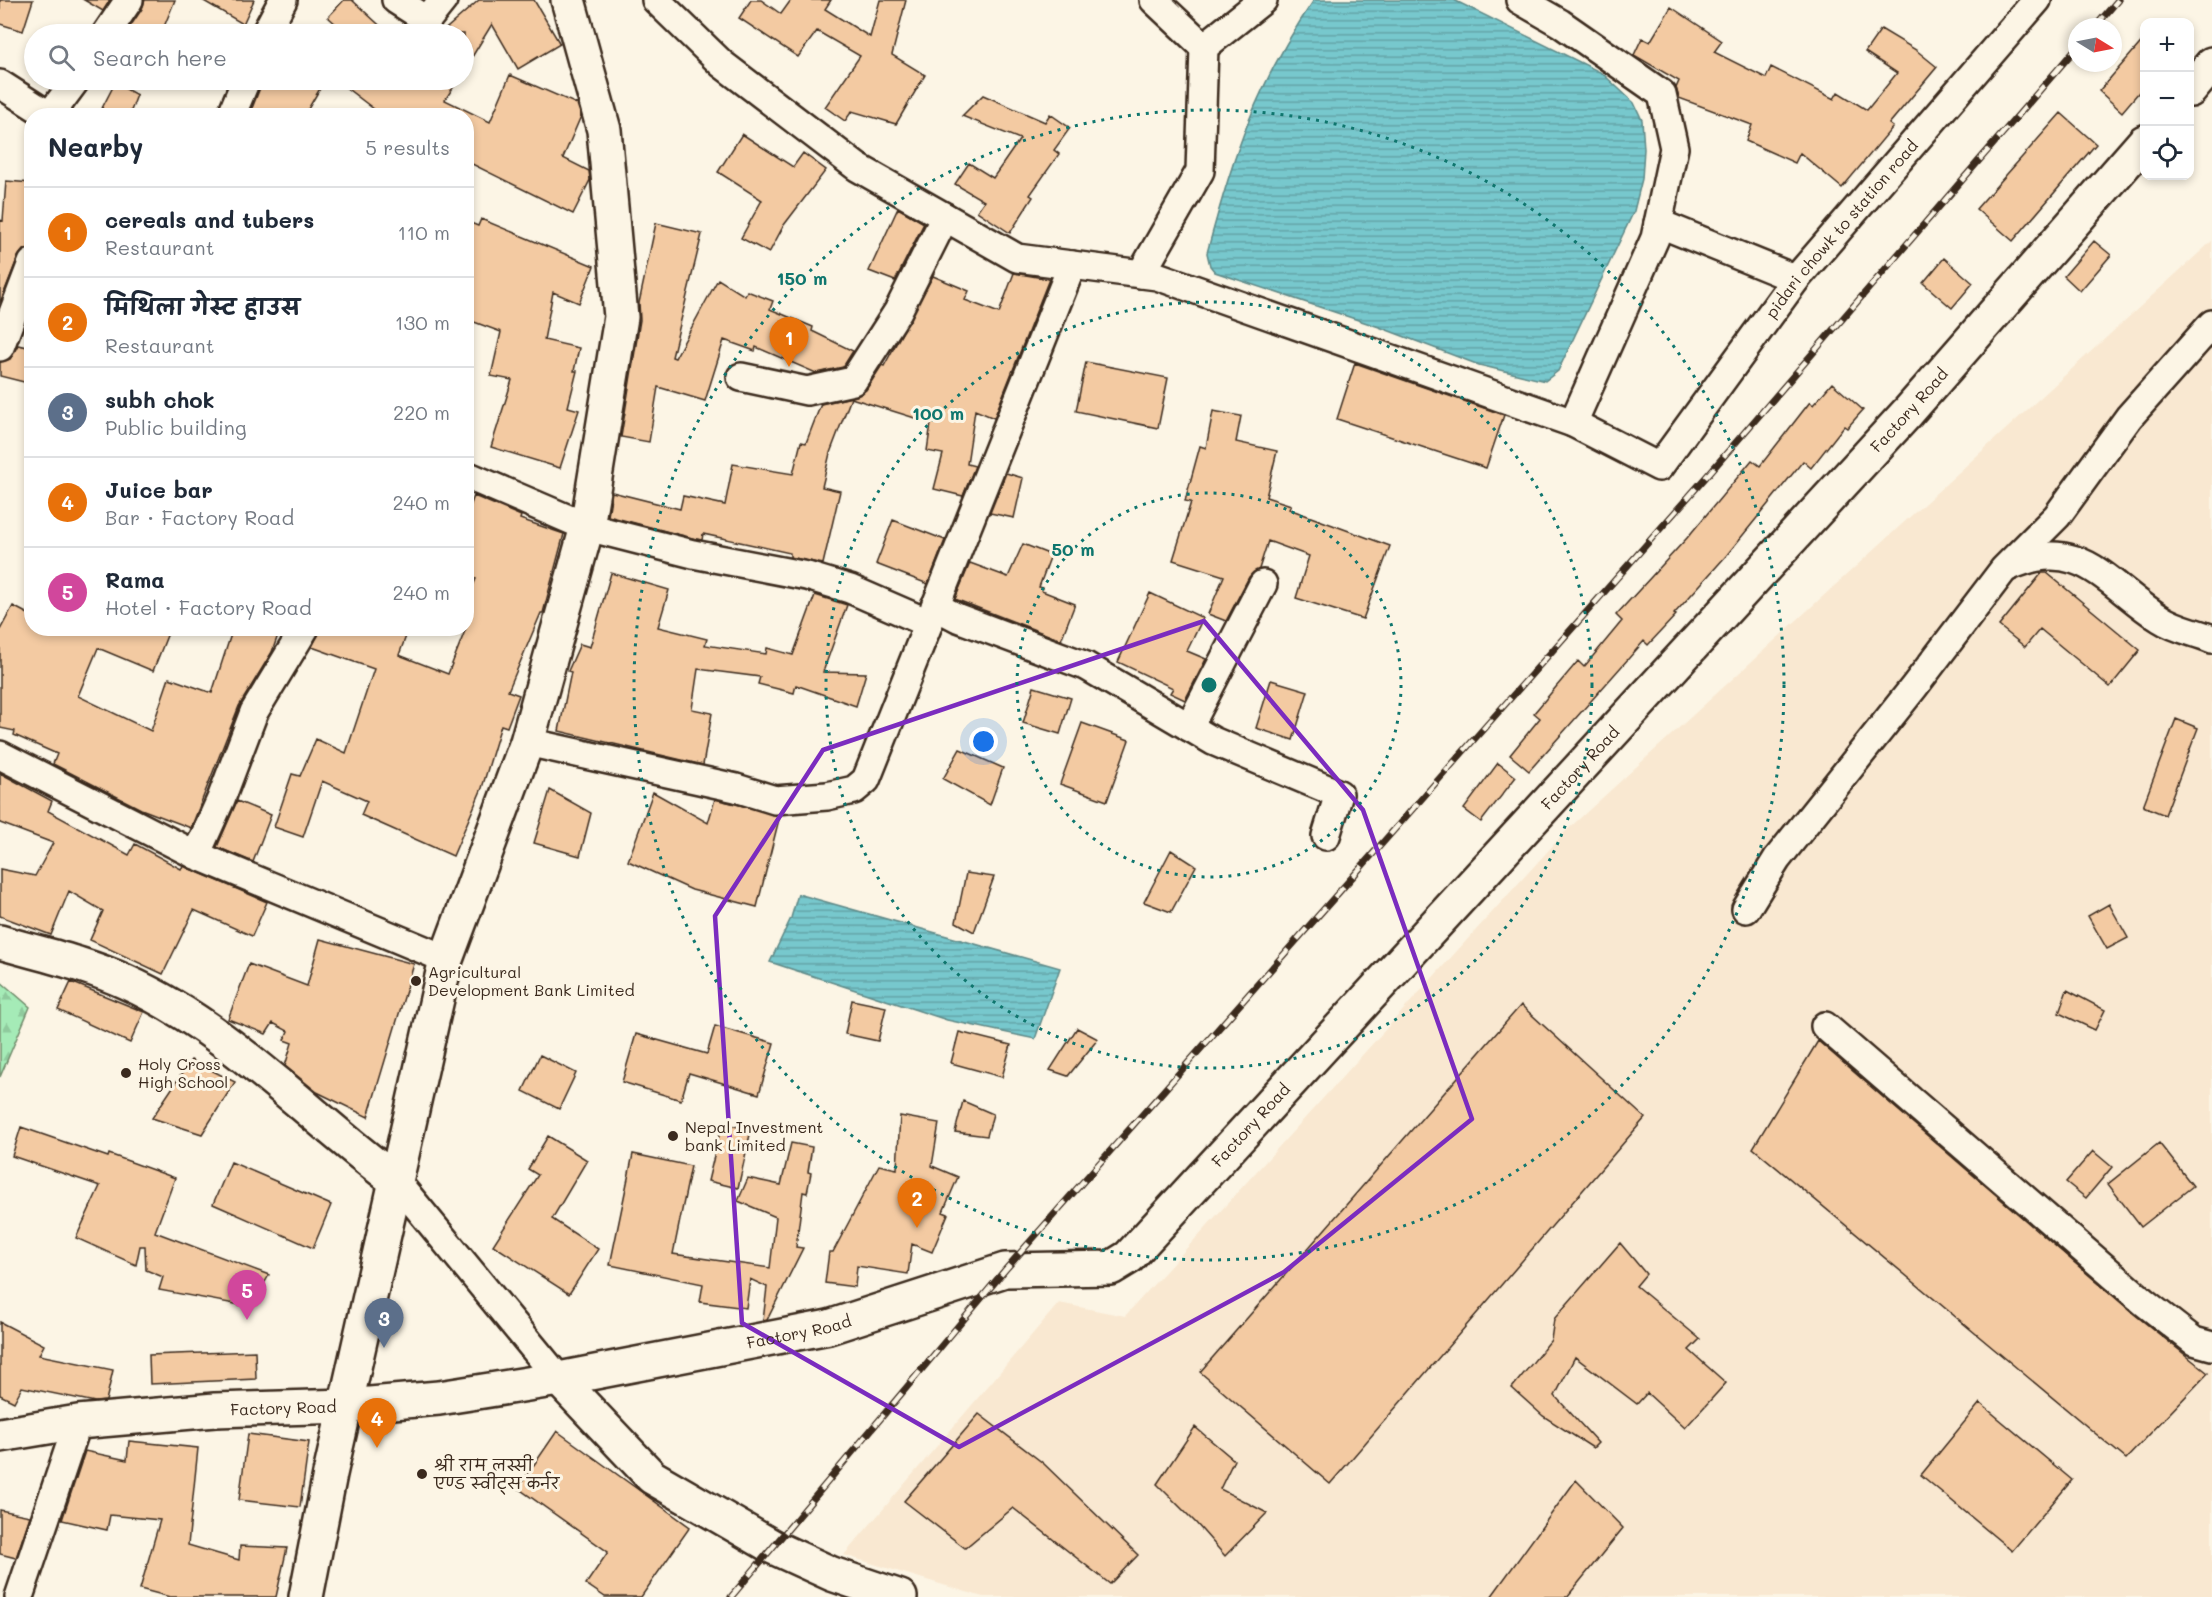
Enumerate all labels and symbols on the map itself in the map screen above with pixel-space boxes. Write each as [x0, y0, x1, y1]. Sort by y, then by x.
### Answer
north arrow [2068, 18, 2122, 72]
street label: pidari chowk to station road [1760, 135, 1922, 322]
text: 150 m [777, 266, 827, 290]
pin: 1 [770, 318, 808, 367]
street label: Factory Road [1865, 363, 1952, 456]
text: 100 m [912, 401, 964, 425]
text: 50 m [1052, 537, 1094, 561]
centre of rings [1199, 675, 1219, 695]
street label: Factory Road [1536, 721, 1623, 814]
your location [969, 727, 998, 756]
place label: Agricultural Development Bank Limited [428, 961, 635, 1000]
marker: Agricultural Development Bank Limited [409, 974, 423, 988]
place label: Holy Cross High School [138, 1053, 228, 1092]
marker: Holy Cross High School [119, 1066, 133, 1080]
street label: Factory Road [1206, 1079, 1294, 1171]
place label: Nepal Investment bank Limited [685, 1116, 823, 1155]
marker: Nepal Investment bank Limited [666, 1129, 680, 1143]
pin: 2 [898, 1178, 936, 1228]
pin: 5 [228, 1270, 266, 1320]
pin: 3 [364, 1298, 404, 1348]
street label: Factory Road [745, 1310, 854, 1353]
street label: Factory Road [230, 1395, 337, 1420]
pin: 4 [358, 1398, 397, 1448]
place label: श्री राम लस्सी एण्ड स्वीट्स कर्नर [433, 1454, 561, 1495]
marker: श्री राम लस्सी एण्ड स्वीट्स कर्नर [415, 1467, 429, 1481]

